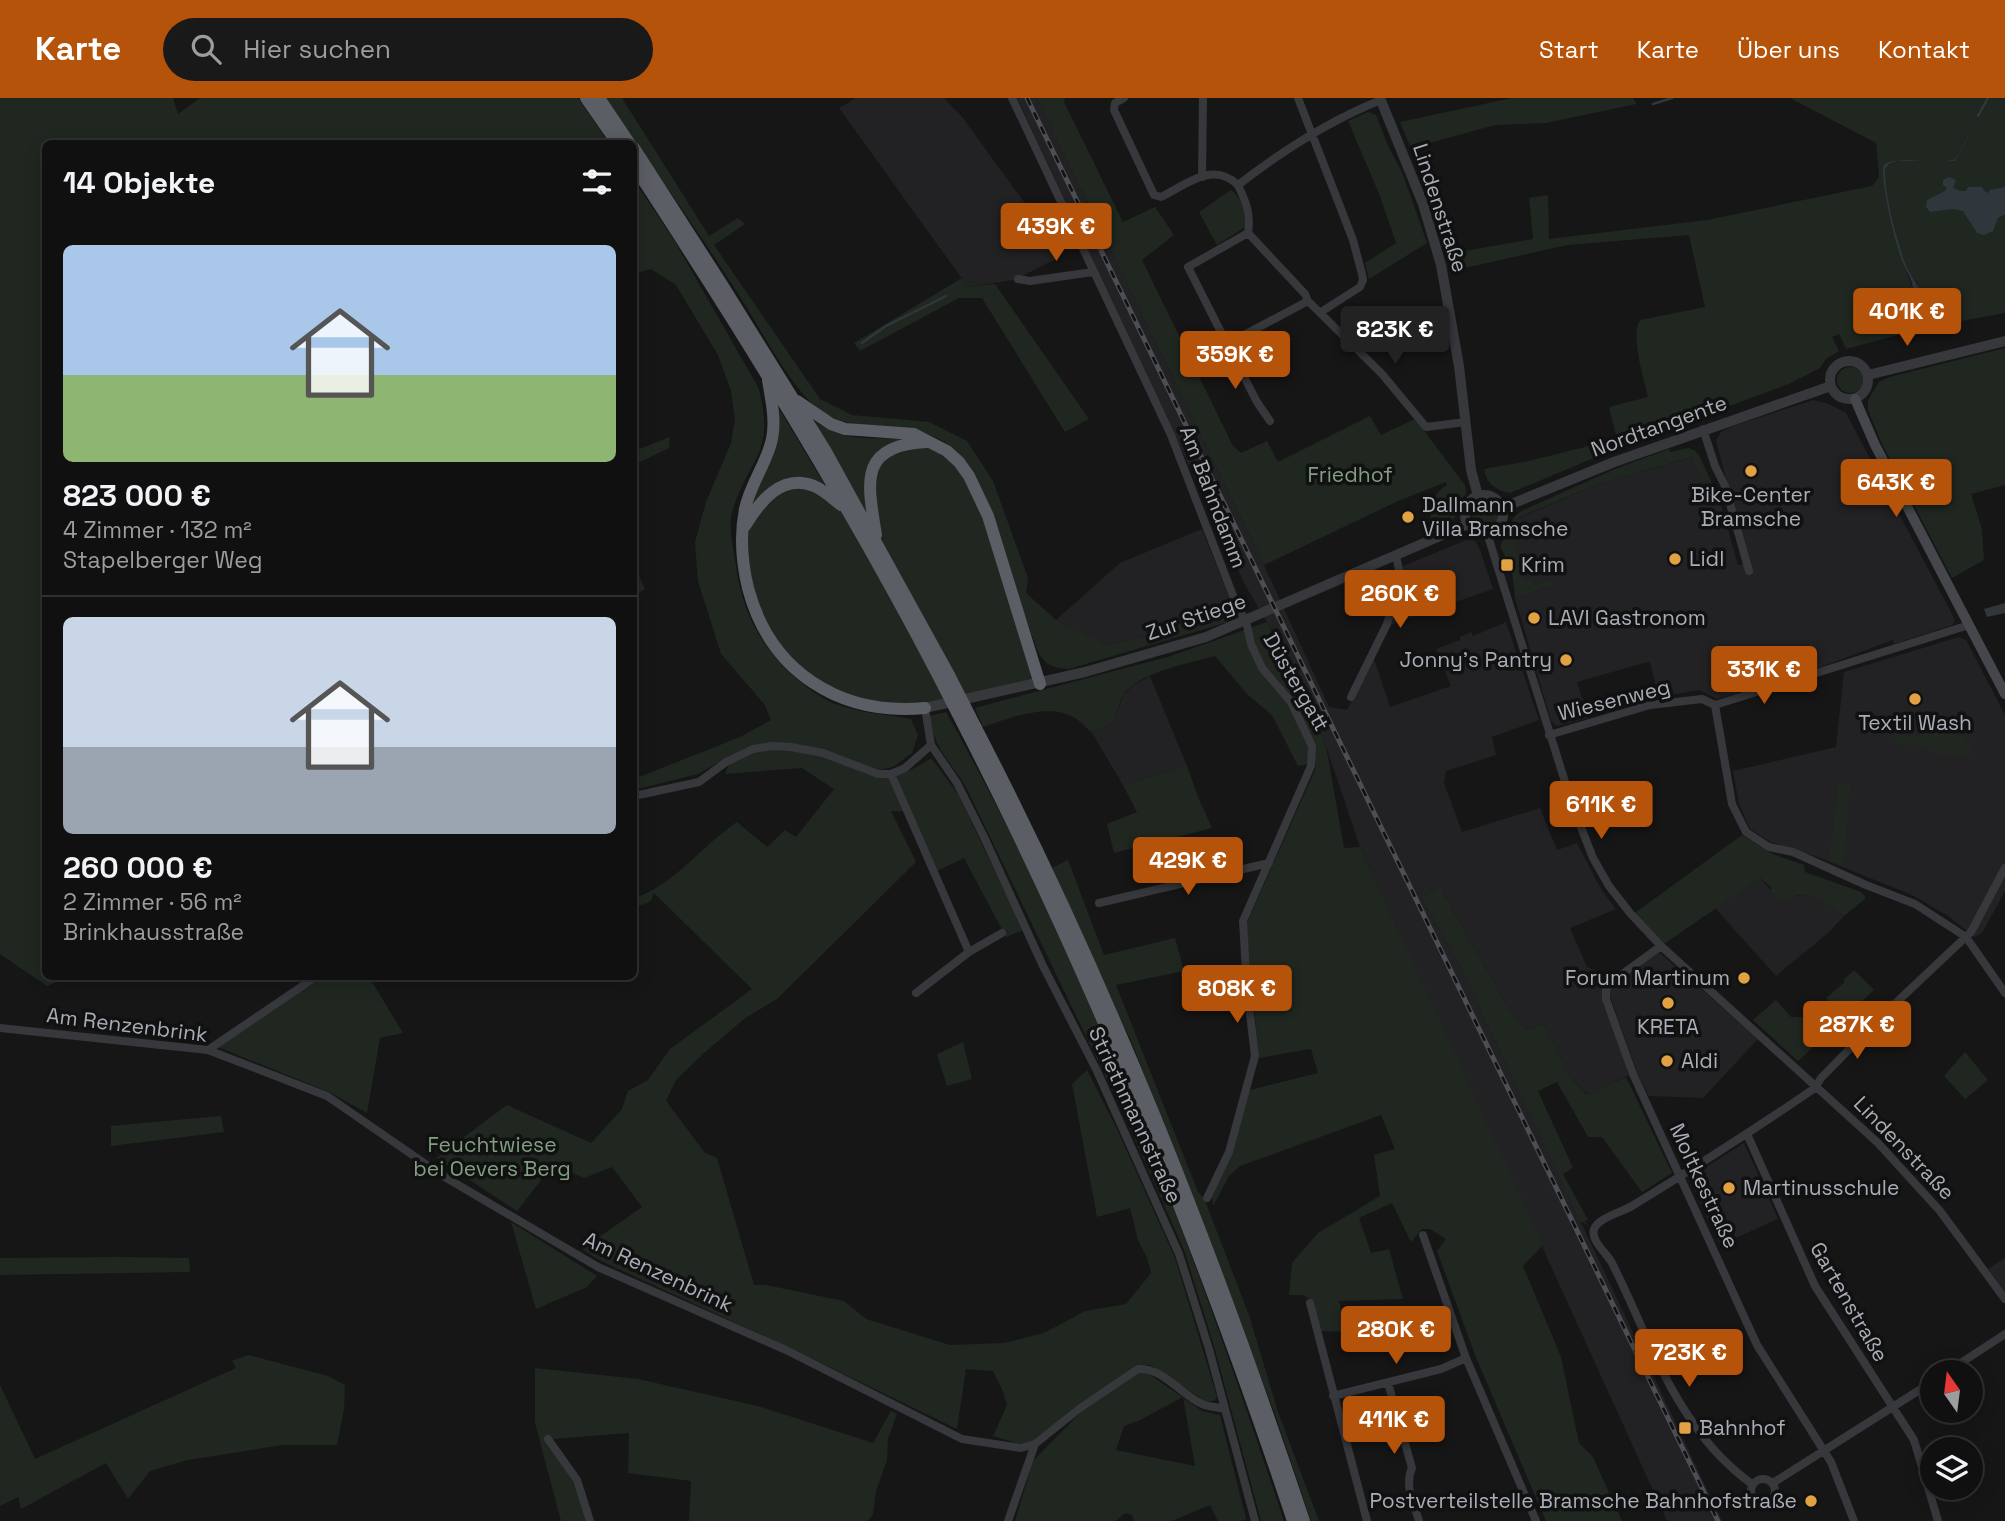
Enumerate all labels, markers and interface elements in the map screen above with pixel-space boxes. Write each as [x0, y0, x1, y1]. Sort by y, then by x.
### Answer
search box [163, 18, 653, 81]
text: Karte [35, 28, 121, 70]
icon: search [187, 30, 225, 68]
text: Hier suchen [243, 32, 391, 66]
text: Start [1539, 34, 1599, 65]
text: Karte [1637, 34, 1699, 65]
text: Über uns [1737, 34, 1840, 65]
text: Kontakt [1878, 34, 1970, 65]
street label: Lindenstraße [1407, 140, 1474, 276]
text: 14 Objekte [63, 163, 215, 202]
icon: filters [578, 163, 616, 201]
pin: 439K € [999, 204, 1113, 263]
text: 439K € [1017, 211, 1095, 241]
pin: 401K € [1850, 288, 1964, 348]
icon: home [277, 290, 403, 416]
text: 401K € [1869, 296, 1945, 326]
pin: 823K € [1338, 306, 1452, 366]
text: 823K € [1356, 314, 1434, 344]
pin: 359K € [1178, 331, 1292, 391]
text: 359K € [1196, 339, 1274, 369]
street label: Nordtangente [1587, 388, 1731, 463]
street label: Am Bahndamm [1174, 422, 1253, 572]
pin: 643K € [1839, 460, 1953, 519]
park label: Friedhof [1307, 461, 1393, 488]
marker: Bike-Center Bramsche [1743, 463, 1759, 479]
text: 643K € [1857, 467, 1935, 497]
text: 823 000 € [63, 476, 211, 515]
place label: Bike-Center Bramsche [1691, 481, 1811, 532]
place label: Dallmann Villa Bramsche [1422, 491, 1568, 542]
marker: Dallmann Villa Bramsche [1400, 509, 1416, 525]
text: 4 Zimmer · 132 m² [63, 515, 252, 545]
text: Stapelberger Weg [63, 545, 263, 575]
place label: Lidl [1689, 545, 1724, 572]
place label: Krim [1521, 551, 1565, 578]
marker: Lidl [1667, 551, 1683, 567]
marker: Krim [1499, 557, 1515, 573]
pin: 260K € [1343, 570, 1457, 630]
text: 260K € [1361, 578, 1439, 608]
street label: Zur Stiege [1142, 587, 1249, 646]
place label: LAVI Gastronom [1548, 604, 1706, 631]
marker: LAVI Gastronom [1526, 610, 1542, 626]
street label: Düstergatt [1258, 628, 1335, 736]
place label: Jonny's Pantry [1400, 646, 1552, 673]
pin: 331K € [1707, 646, 1821, 706]
marker: Jonny's Pantry [1558, 652, 1574, 668]
text: 331K € [1727, 654, 1801, 684]
icon: home [277, 662, 403, 788]
street label: Wiesenweg [1555, 673, 1673, 726]
marker: Textil Wash [1907, 691, 1923, 707]
place label: Textil Wash [1858, 709, 1972, 736]
pin: 611K € [1544, 782, 1658, 841]
text: 611K € [1566, 789, 1636, 819]
pin: 429K € [1131, 838, 1245, 897]
text: 429K € [1149, 845, 1227, 875]
text: 260 000 € [63, 848, 213, 887]
text: 2 Zimmer · 56 m² [63, 887, 242, 917]
text: Brinkhausstraße [63, 917, 244, 947]
place label: Forum Martinum [1565, 964, 1730, 991]
pin: 808K € [1180, 965, 1294, 1025]
marker: Forum Martinum [1736, 970, 1752, 986]
text: 808K € [1198, 973, 1276, 1003]
marker: KRETA [1660, 995, 1676, 1011]
street label: Am Renzenbrink [45, 1001, 209, 1048]
pin: 287K € [1800, 1002, 1914, 1061]
text: 287K € [1819, 1009, 1895, 1039]
place label: KRETA [1637, 1013, 1699, 1040]
street label: Striethmannstraße [1083, 1022, 1188, 1207]
place label: Aldi [1681, 1047, 1718, 1074]
marker: Aldi [1659, 1053, 1675, 1069]
street label: Lindenstraße [1848, 1090, 1961, 1205]
street label: Moltkestraße [1664, 1119, 1745, 1253]
park label: Feuchtwiese bei Oevers Berg [413, 1131, 571, 1182]
place label: Martinusschule [1743, 1174, 1899, 1201]
marker: Martinusschule [1721, 1180, 1737, 1196]
street label: Am Renzenbrink [579, 1225, 737, 1318]
street label: Gartenstraße [1804, 1237, 1895, 1367]
pin: 280K € [1339, 1306, 1453, 1366]
text: 280K € [1357, 1314, 1435, 1344]
pin: 723K € [1632, 1330, 1746, 1389]
text: 723K € [1651, 1337, 1727, 1367]
north arrow [1920, 1360, 1983, 1423]
map controls [1920, 1360, 1983, 1500]
pin: 411K € [1337, 1396, 1451, 1456]
text: 411K € [1359, 1404, 1429, 1434]
place label: Bahnhof [1699, 1414, 1785, 1441]
marker: Bahnhof [1677, 1420, 1693, 1436]
button: layers [1920, 1437, 1983, 1500]
place label: Postverteilstelle Bramsche Bahnhofstraße [1369, 1487, 1797, 1514]
marker: Postverteilstelle Bramsche Bahnhofstraße [1803, 1493, 1819, 1509]

